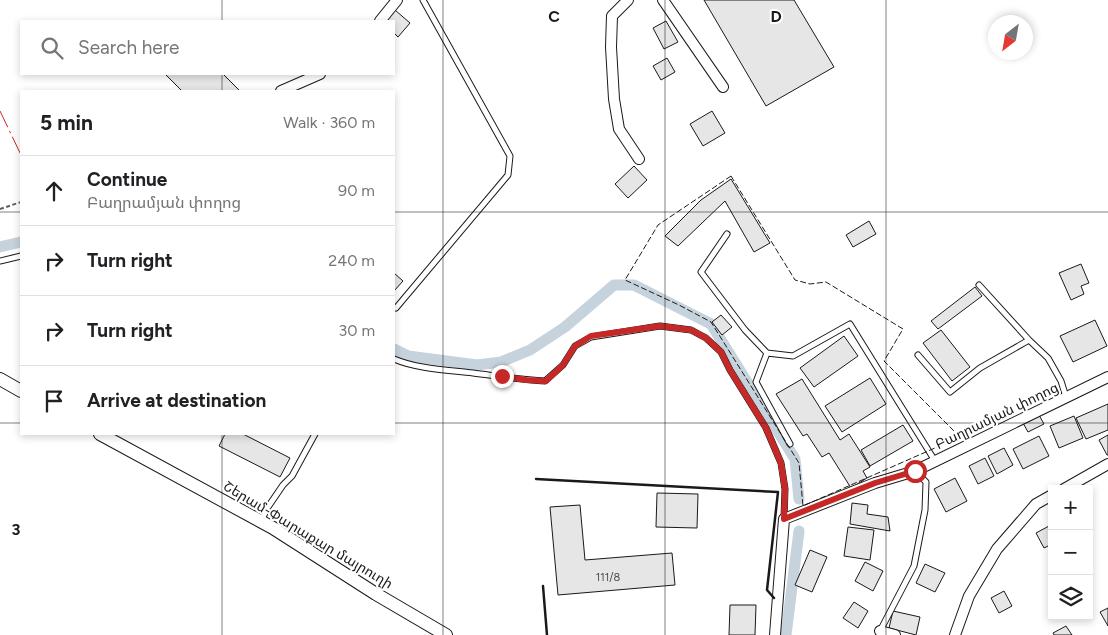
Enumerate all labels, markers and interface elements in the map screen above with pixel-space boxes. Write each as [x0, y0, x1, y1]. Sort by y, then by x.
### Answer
text: C [548, 7, 560, 26]
text: D [770, 7, 782, 26]
north arrow [988, 15, 1033, 60]
search box [20, 20, 395, 75]
icon: search [38, 34, 66, 62]
text: Search here [78, 36, 180, 59]
text: 5 min [40, 110, 93, 135]
text: Walk · 360 m [283, 113, 375, 132]
text: Continue [87, 168, 167, 191]
icon: ahead [40, 177, 68, 205]
text: 90 m [338, 181, 375, 200]
text: Բաղրամյան փողոց [87, 193, 241, 212]
icon: right [40, 247, 68, 275]
text: Turn right [87, 249, 173, 272]
text: 240 m [328, 251, 375, 270]
icon: right [40, 317, 68, 345]
text: Turn right [87, 319, 173, 342]
text: 30 m [338, 321, 375, 340]
route end [491, 365, 514, 388]
street label: Բաղրամյան փողոց [933, 379, 1061, 453]
icon: arrive [40, 387, 68, 415]
text: Arrive at destination [87, 389, 266, 412]
route start [904, 460, 927, 483]
street label: Շերամ-Փարաքար մայրուղի [220, 478, 396, 592]
map controls [1048, 485, 1093, 620]
button: + [1048, 485, 1093, 530]
text: 3 [12, 520, 21, 539]
button: − [1048, 530, 1093, 575]
house number: 111/8 [596, 571, 621, 584]
button: layers [1048, 575, 1093, 620]

